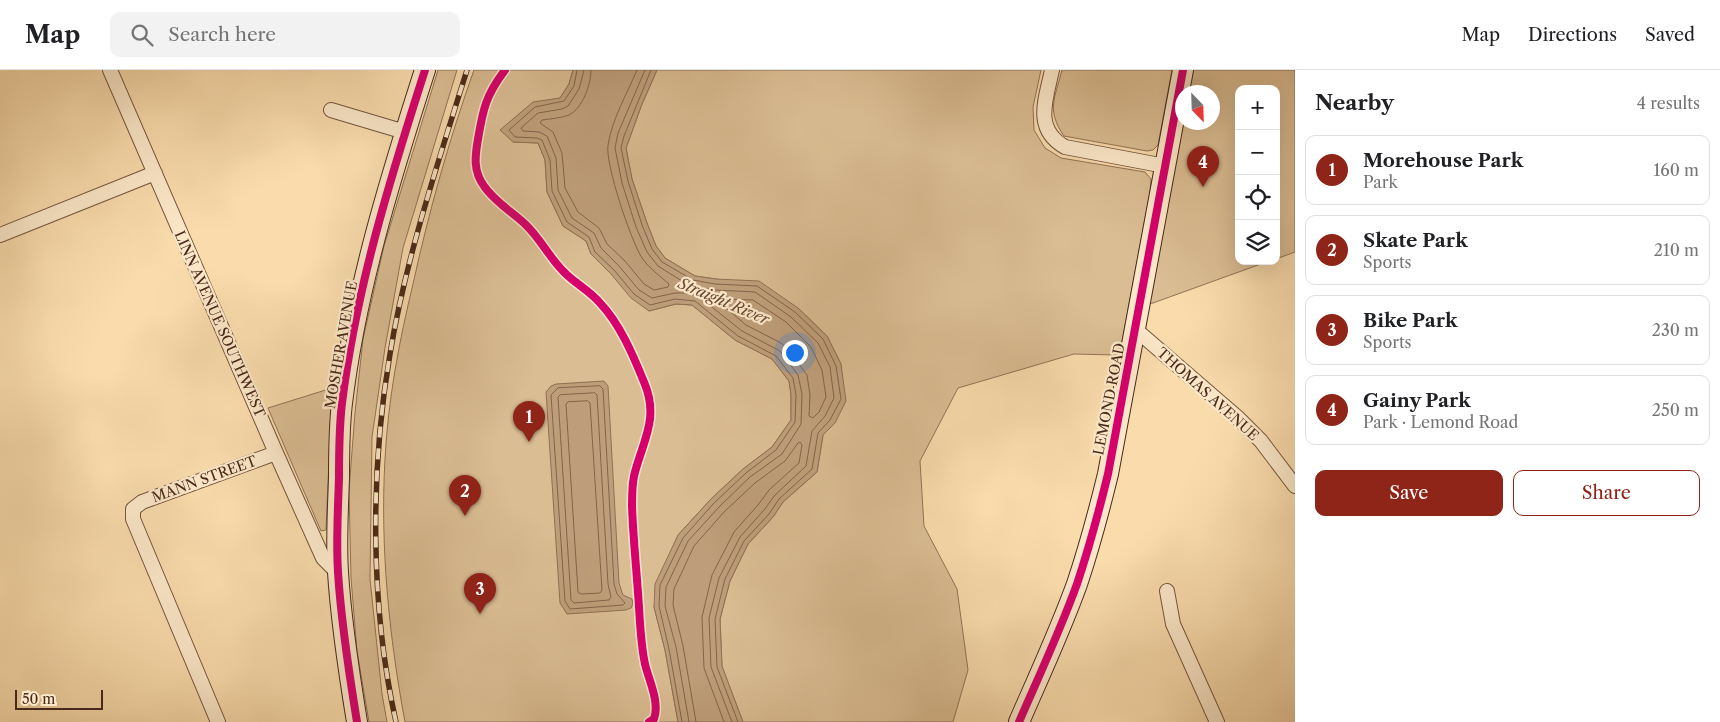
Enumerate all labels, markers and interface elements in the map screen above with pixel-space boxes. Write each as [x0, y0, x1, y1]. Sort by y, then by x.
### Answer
search box [110, 12, 460, 57]
text: Map [25, 20, 80, 49]
icon: search [128, 21, 156, 49]
text: Search here [168, 23, 276, 46]
text: Map [1461, 24, 1500, 46]
text: Directions [1528, 24, 1617, 46]
text: Saved [1645, 24, 1695, 46]
north arrow [1175, 85, 1220, 130]
map controls [1235, 85, 1280, 265]
button: + [1235, 85, 1280, 130]
text: Nearby [1315, 90, 1394, 115]
text: 4 results [1637, 93, 1700, 113]
button: − [1235, 130, 1280, 175]
pin: 4 [1187, 146, 1219, 187]
text: Morehouse Park [1363, 149, 1523, 172]
text: 1 [1328, 160, 1336, 180]
text: 160 m [1654, 160, 1699, 180]
text: Park [1363, 172, 1398, 192]
button: locate [1235, 175, 1280, 220]
button: layers [1235, 220, 1280, 265]
street label: LINN AVENUE SOUTHWEST [171, 228, 270, 421]
text: Skate Park [1363, 229, 1468, 252]
text: 2 [1327, 240, 1337, 260]
text: 210 m [1654, 240, 1699, 260]
text: Sports [1363, 252, 1412, 272]
water label: Straight River [675, 273, 773, 329]
street label: MOSHER AVENUE [321, 280, 361, 410]
text: Bike Park [1363, 309, 1457, 332]
text: 3 [1327, 320, 1337, 340]
text: 230 m [1652, 320, 1699, 340]
text: Sports [1363, 332, 1412, 352]
your location [782, 340, 808, 366]
street label: LEMOND ROAD [1089, 341, 1129, 457]
street label: THOMAS AVENUE [1153, 344, 1263, 444]
text: Gainy Park [1363, 389, 1471, 412]
text: 4 [1327, 400, 1337, 420]
text: 250 m [1652, 400, 1699, 420]
pin: 1 [513, 401, 545, 442]
text: Park · Lemond Road [1363, 412, 1518, 432]
street label: MANN STREET [149, 452, 259, 506]
button: Save [1315, 470, 1503, 516]
button: Share [1513, 470, 1700, 516]
pin: 2 [449, 475, 481, 516]
pin: 3 [464, 573, 496, 614]
scale bar [15, 687, 102, 710]
text: 50 m [22, 690, 55, 708]

